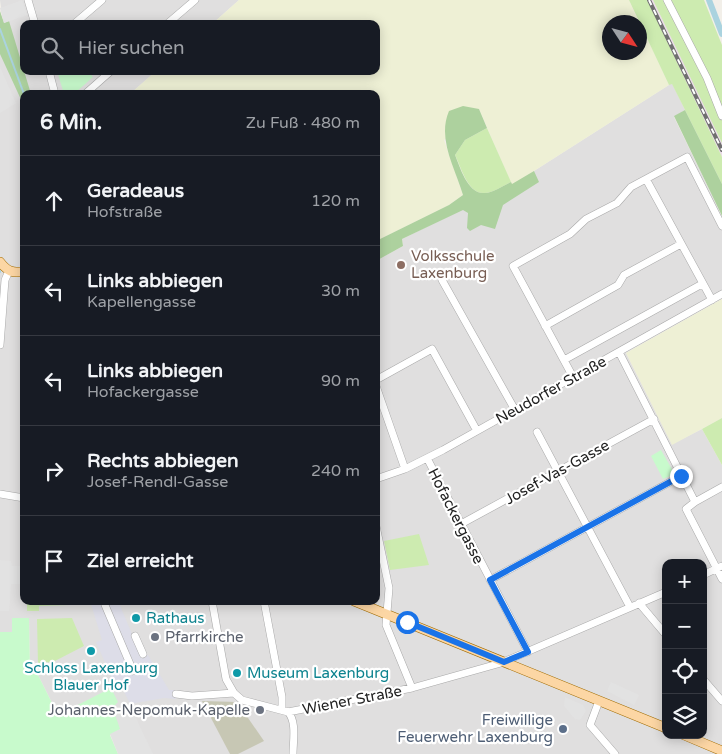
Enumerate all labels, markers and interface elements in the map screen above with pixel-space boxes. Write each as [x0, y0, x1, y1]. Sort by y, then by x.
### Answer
north arrow [602, 15, 647, 60]
search box [20, 20, 380, 75]
icon: search [38, 34, 66, 62]
text: Hier suchen [78, 37, 185, 59]
text: 6 Min. [40, 110, 102, 135]
text: Zu Fuß · 480 m [246, 113, 360, 133]
text: Geradeaus [87, 180, 184, 202]
icon: ahead [40, 187, 68, 215]
text: 120 m [311, 191, 360, 211]
text: Hofstraße [87, 202, 162, 222]
place label: Volksschule Laxenburg [411, 247, 494, 282]
marker: Volksschule Laxenburg [395, 259, 407, 271]
text: Links abbiegen [87, 270, 223, 292]
icon: left [40, 277, 68, 305]
text: 30 m [321, 281, 360, 301]
text: Kapellengasse [87, 292, 196, 312]
street label: Neudorfer Straße [493, 352, 609, 428]
text: Links abbiegen [87, 360, 223, 382]
icon: left [40, 367, 68, 395]
text: 90 m [321, 371, 360, 391]
text: Hofackergasse [87, 382, 199, 402]
street label: Josef-Vas-Gasse [502, 436, 612, 508]
text: Rechts abbiegen [87, 450, 239, 472]
icon: right [40, 457, 68, 485]
text: 240 m [311, 461, 360, 481]
street label: Hofackergasse [424, 465, 488, 567]
route end [670, 465, 693, 488]
text: Josef-Rendl-Gasse [87, 472, 228, 492]
icon: arrive [40, 547, 68, 575]
text: Ziel erreicht [87, 550, 194, 572]
map controls [662, 559, 707, 739]
button: + [662, 559, 707, 604]
button: − [662, 604, 707, 649]
place label: Rathaus [146, 609, 205, 627]
route start [396, 611, 419, 634]
marker: Rathaus [130, 612, 142, 624]
place label: Pfarrkirche [165, 628, 244, 646]
marker: Pfarrkirche [149, 631, 161, 643]
marker: Schloss Laxenburg Blauer Hof [85, 645, 97, 657]
button: locate [662, 649, 707, 694]
place label: Schloss Laxenburg Blauer Hof [24, 659, 158, 694]
place label: Museum Laxenburg [247, 664, 389, 682]
marker: Museum Laxenburg [231, 667, 243, 679]
street label: Wiener Straße [301, 682, 403, 718]
button: layers [662, 694, 707, 739]
place label: Johannes-Nepomuk-Kapelle [48, 701, 250, 719]
marker: Johannes-Nepomuk-Kapelle [254, 704, 266, 716]
place label: Freiwillige Feuerwehr Laxenburg [397, 711, 553, 746]
marker: Freiwillige Feuerwehr Laxenburg [557, 723, 569, 735]

